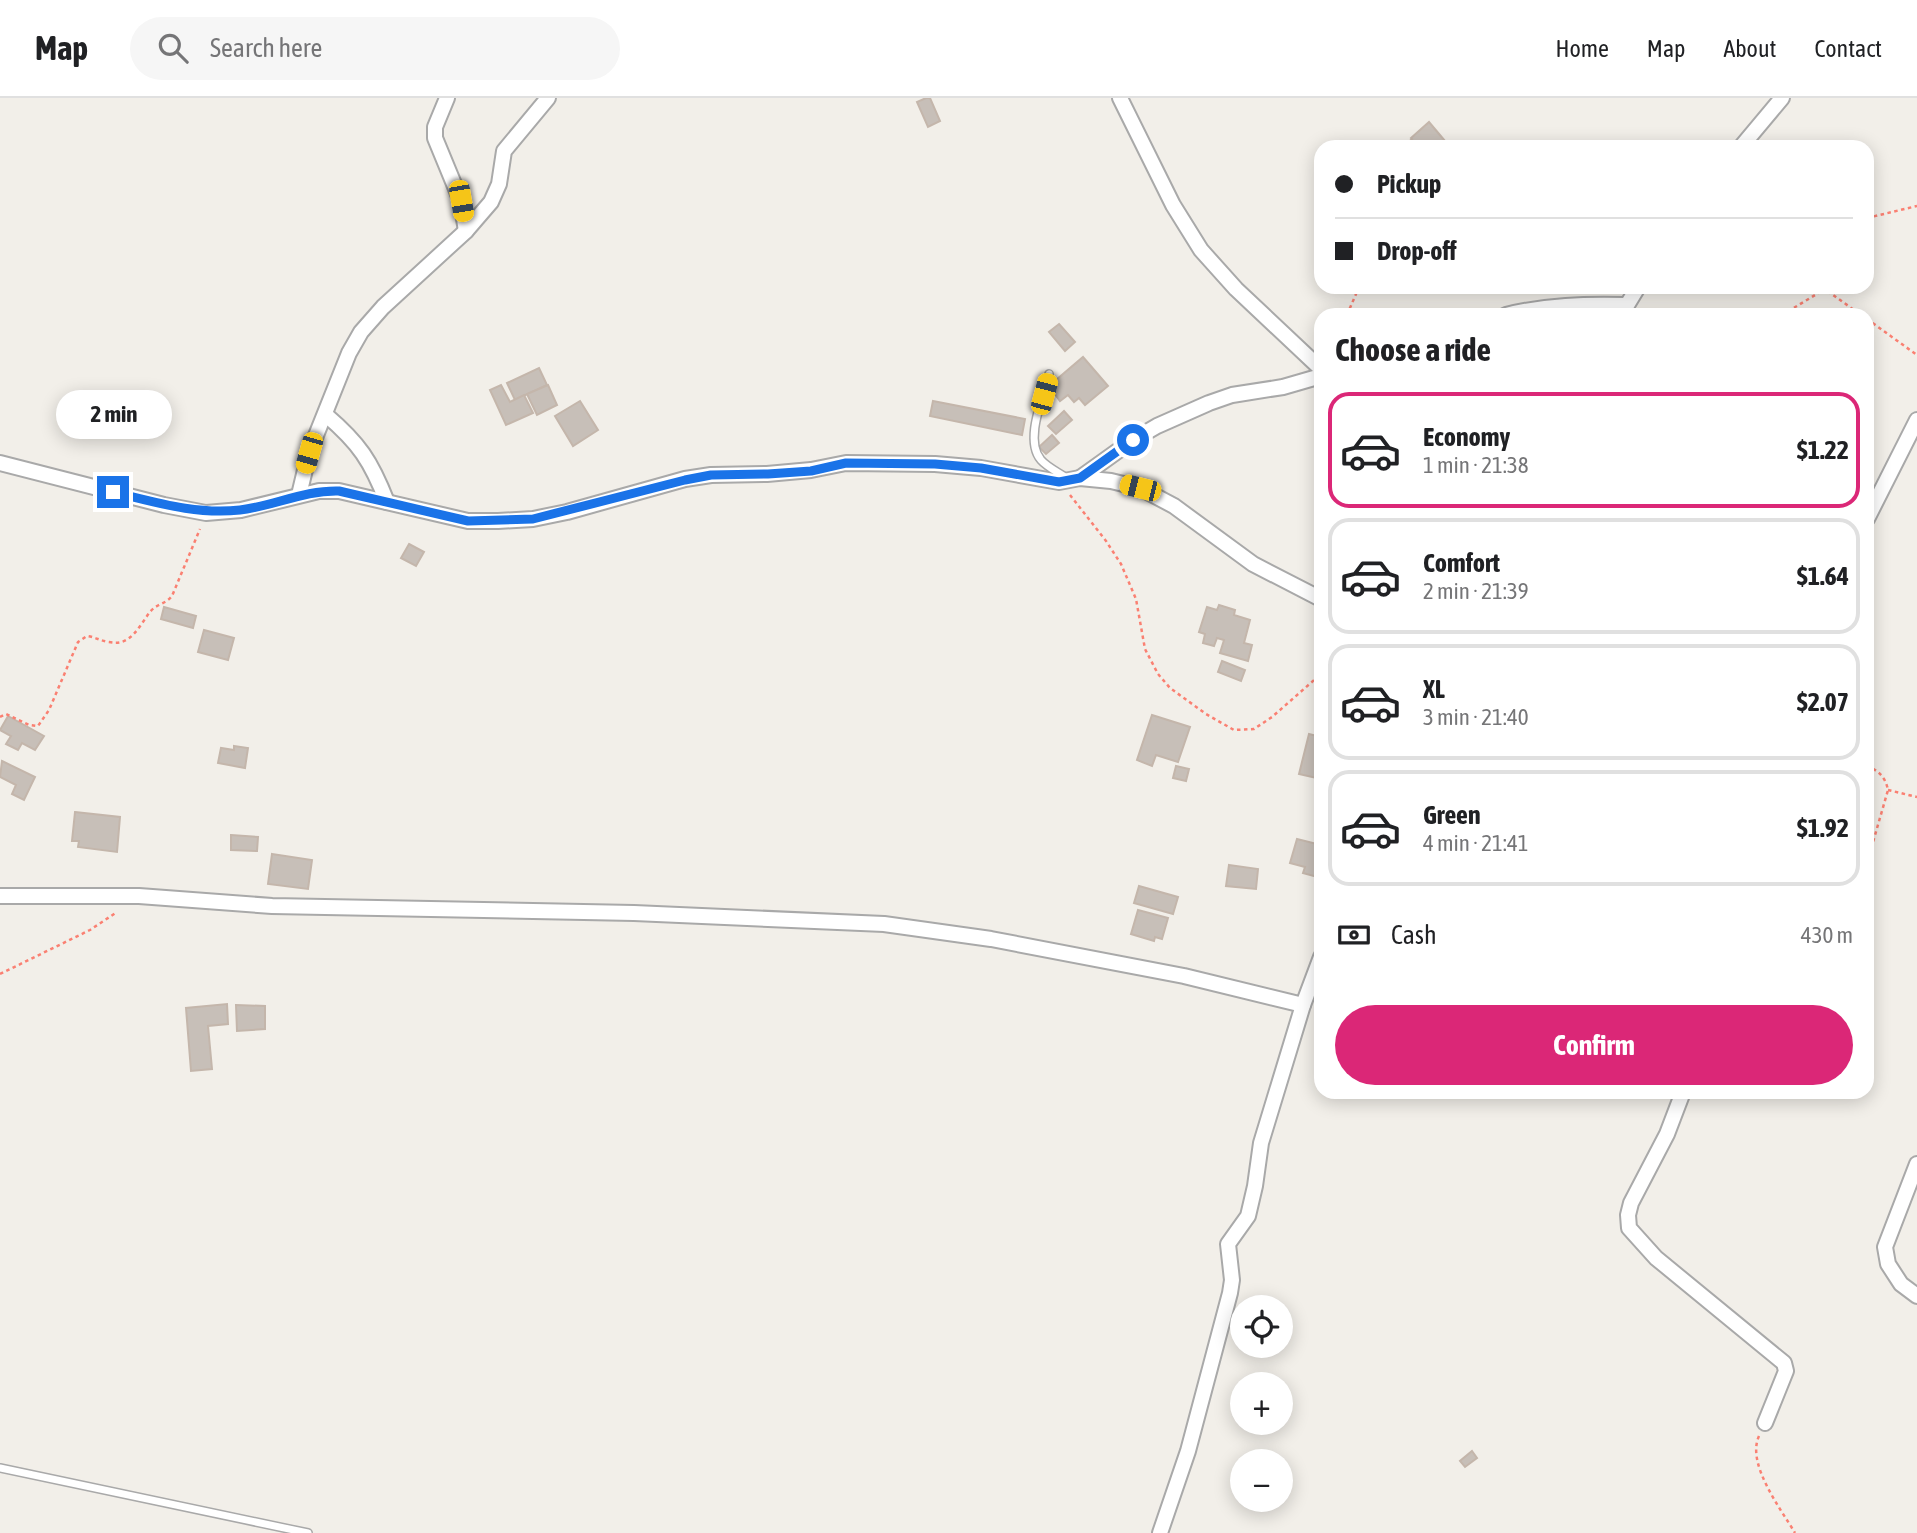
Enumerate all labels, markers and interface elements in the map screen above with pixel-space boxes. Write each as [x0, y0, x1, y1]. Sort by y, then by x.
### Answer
search box [130, 17, 620, 80]
text: Map [35, 29, 88, 67]
icon: search [154, 29, 192, 67]
text: Search here [210, 33, 322, 63]
text: Home [1555, 35, 1609, 62]
text: Map [1647, 35, 1685, 62]
text: About [1723, 35, 1776, 62]
text: Contact [1814, 35, 1882, 62]
text: Pickup [1377, 169, 1441, 199]
car [448, 178, 475, 224]
text: Drop-off [1377, 236, 1457, 266]
text: Choose a ride [1335, 331, 1491, 368]
car [1029, 371, 1060, 417]
callout: 2 min [55, 390, 171, 440]
text: 2 min [91, 401, 137, 427]
icon: car [1339, 419, 1402, 482]
text: Economy [1423, 422, 1510, 452]
route start [1117, 424, 1149, 456]
car [294, 430, 325, 476]
text: $1.22 [1797, 435, 1849, 465]
text: 1 min · 21:38 [1423, 452, 1529, 478]
car [1118, 473, 1163, 503]
route end [97, 476, 129, 508]
icon: car [1339, 545, 1402, 608]
text: Comfort [1423, 548, 1500, 578]
text: $1.64 [1797, 561, 1849, 591]
text: 2 min · 21:39 [1423, 578, 1529, 604]
icon: car [1339, 671, 1402, 734]
text: XL [1423, 674, 1445, 704]
text: $2.07 [1797, 687, 1849, 717]
text: 3 min · 21:40 [1423, 704, 1529, 730]
icon: car [1339, 797, 1402, 860]
text: Green [1423, 800, 1481, 830]
text: $1.92 [1797, 813, 1849, 843]
text: 4 min · 21:41 [1423, 830, 1529, 856]
icon: cash [1335, 916, 1373, 954]
text: Cash [1391, 920, 1437, 950]
text: 430 m [1801, 922, 1853, 948]
button: Confirm [1335, 1005, 1853, 1085]
map controls [1230, 1295, 1293, 1512]
button: locate [1230, 1295, 1293, 1358]
button: + [1230, 1372, 1293, 1435]
button: − [1230, 1449, 1293, 1512]

